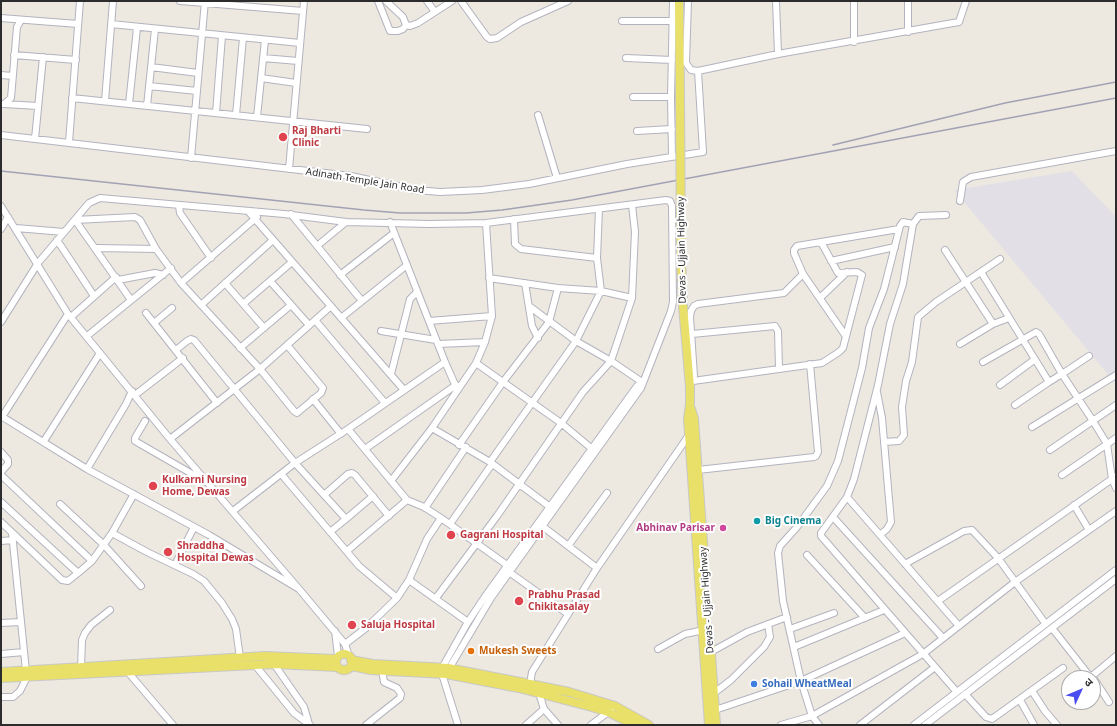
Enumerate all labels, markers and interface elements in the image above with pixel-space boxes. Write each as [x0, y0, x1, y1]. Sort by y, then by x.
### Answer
place label: Raj Bharti Clinic [292, 125, 341, 148]
marker: Raj Bharti Clinic [277, 131, 289, 143]
street label: Adinath Temple Jain Road [305, 166, 425, 196]
street label: Devas - Ujjain Highway [675, 196, 689, 304]
place label: Kulkarni Nursing Home, Dewas [162, 474, 247, 498]
marker: Kulkarni Nursing Home, Dewas [147, 480, 159, 492]
place label: Big Cinema [765, 515, 821, 527]
marker: Big Cinema [752, 516, 762, 526]
place label: Abhinav Parisar [636, 522, 715, 534]
marker: Abhinav Parisar [718, 523, 728, 533]
marker: Gagrani Hospital [445, 529, 457, 541]
place label: Gagrani Hospital [460, 529, 543, 541]
place label: Shraddha Hospital Dewas [177, 540, 254, 564]
marker: Shraddha Hospital Dewas [162, 546, 174, 558]
street label: Devas - Ujjain Highway [697, 546, 717, 654]
place label: Prabhu Prasad Chikitasalay [528, 589, 600, 612]
marker: Prabhu Prasad Chikitasalay [513, 595, 525, 607]
marker: Saluja Hospital [346, 619, 358, 631]
place label: Saluja Hospital [361, 619, 435, 631]
place label: Mukesh Sweets [479, 645, 557, 657]
marker: Mukesh Sweets [466, 646, 476, 656]
north arrow [1061, 670, 1101, 710]
text: उ [1082, 674, 1097, 690]
place label: Sohail WheatMeal [762, 678, 852, 690]
marker: Sohail WheatMeal [749, 679, 759, 689]

